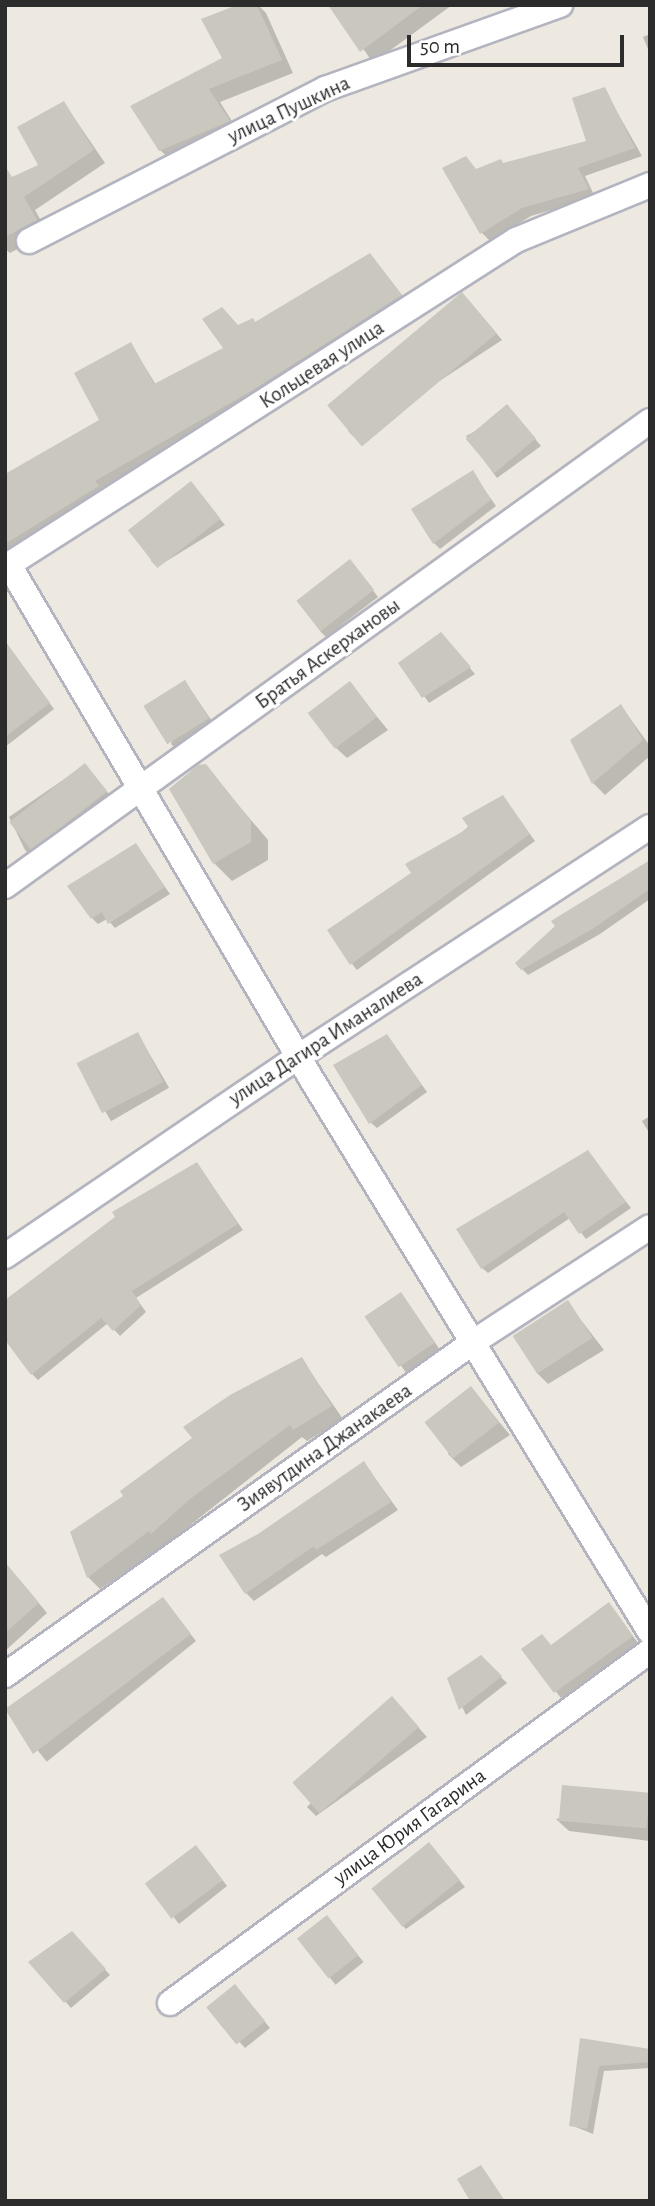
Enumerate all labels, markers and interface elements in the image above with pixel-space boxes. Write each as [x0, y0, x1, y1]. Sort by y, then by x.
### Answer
scale bar [410, 21, 627, 65]
text: 50 m [420, 36, 460, 57]
street label: улица Пушкина [224, 71, 354, 149]
street label: Кольцевая улица [255, 315, 389, 415]
street label: Братья Аскерхановы [251, 593, 405, 715]
street label: улица Дагира Иманалиева [224, 967, 428, 1111]
street label: Зиявутдина Джанакаева [233, 1378, 417, 1518]
street label: улица Юрия Гагарина [329, 1763, 491, 1891]

